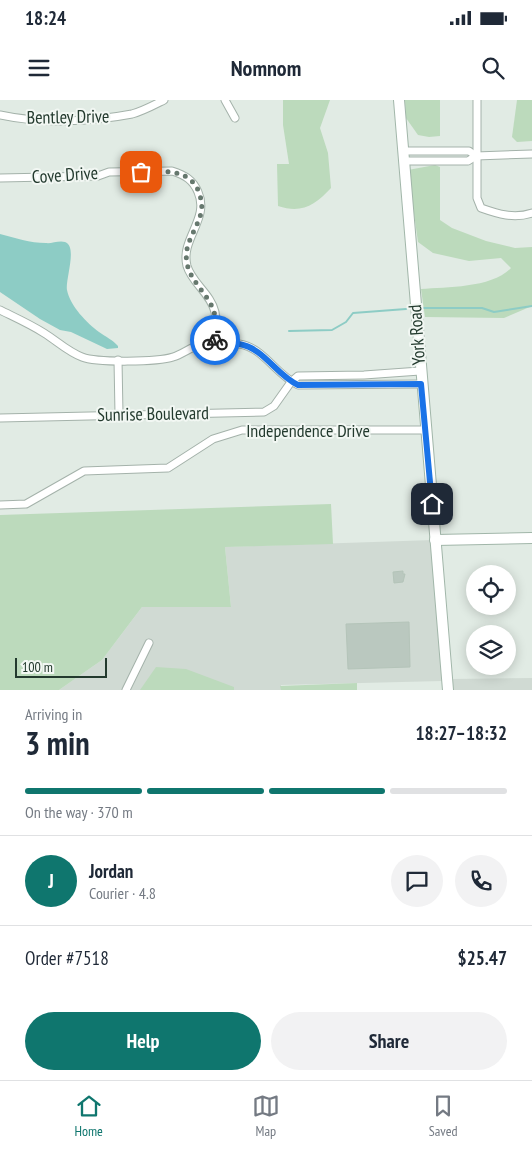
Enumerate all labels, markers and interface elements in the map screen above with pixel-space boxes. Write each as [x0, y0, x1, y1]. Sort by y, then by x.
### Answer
text: 18:24 [25, 6, 66, 30]
icon: menu [25, 54, 53, 82]
text: Nomnom [231, 54, 301, 82]
icon: search [479, 54, 507, 82]
street label: Bentley Drive [26, 104, 110, 129]
pin [120, 151, 162, 193]
icon: bag [127, 158, 155, 186]
street label: Cove Drive [31, 161, 99, 188]
street label: York Road [403, 304, 430, 366]
courier [190, 315, 240, 365]
icon: bike [201, 326, 229, 354]
street label: Sunrise Boulevard [97, 401, 209, 426]
street label: Independence Drive [246, 419, 370, 442]
pin [411, 483, 453, 525]
icon: home [418, 490, 446, 518]
map controls [466, 565, 516, 675]
button: locate [466, 565, 516, 615]
button: layers [466, 625, 516, 675]
scale bar [15, 655, 108, 678]
text: 100 m [22, 658, 53, 676]
text: Arriving in [25, 704, 82, 724]
text: 18:27–18:32 [415, 721, 507, 745]
text: 3 min [25, 722, 90, 764]
text: On the way · 370 m [25, 802, 133, 822]
button: chat [391, 855, 443, 907]
button: phone [455, 855, 507, 907]
text: Jordan [89, 859, 133, 883]
text: J [48, 869, 54, 893]
text: Courier · 4.8 [89, 883, 156, 903]
text: Order #7518 [25, 946, 109, 970]
text: $25.47 [458, 946, 507, 970]
button: Help [25, 1012, 261, 1070]
button: Share [271, 1012, 507, 1070]
tab: Home [74, 1092, 103, 1140]
tab: Map [252, 1092, 280, 1140]
tab: Saved [429, 1092, 458, 1140]

